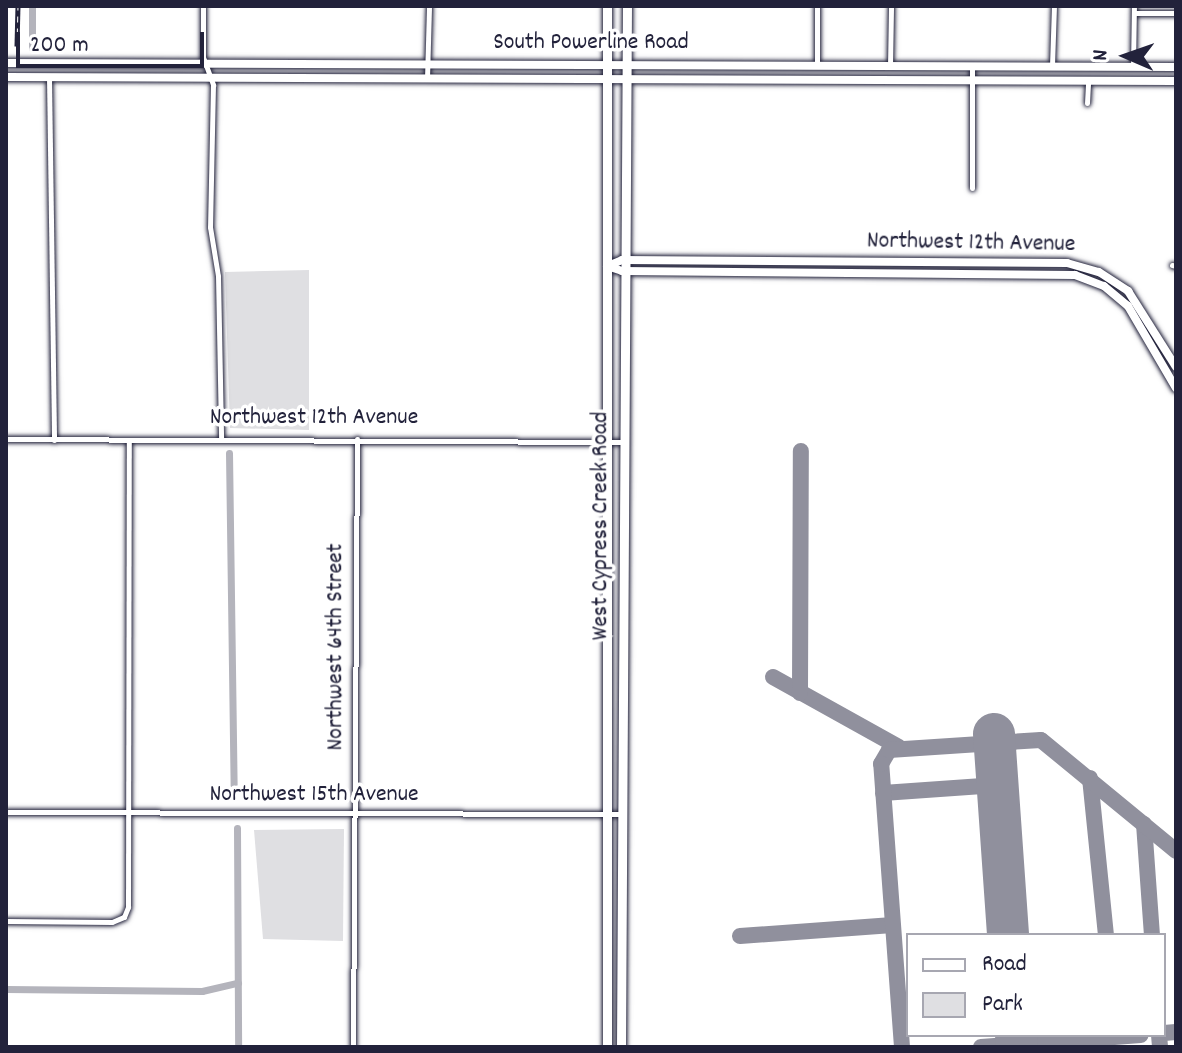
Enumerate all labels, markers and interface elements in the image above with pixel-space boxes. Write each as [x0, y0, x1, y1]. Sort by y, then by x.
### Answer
scale bar [20, 16, 208, 66]
north arrow [1086, 16, 1166, 96]
text: 200 m [30, 29, 89, 63]
street label: South Powerline Road [493, 30, 689, 58]
text: N [1086, 49, 1117, 61]
street label: Northwest 12th Avenue [867, 228, 1075, 260]
street label: Northwest 12th Avenue [210, 405, 418, 433]
street label: West Cypress Creek Road [588, 412, 616, 640]
street label: Northwest 64th Street [323, 543, 351, 751]
street label: Northwest 15th Avenue [209, 782, 419, 810]
legend [906, 933, 1166, 1037]
text: Road [982, 948, 1027, 982]
text: Park [982, 988, 1023, 1022]

